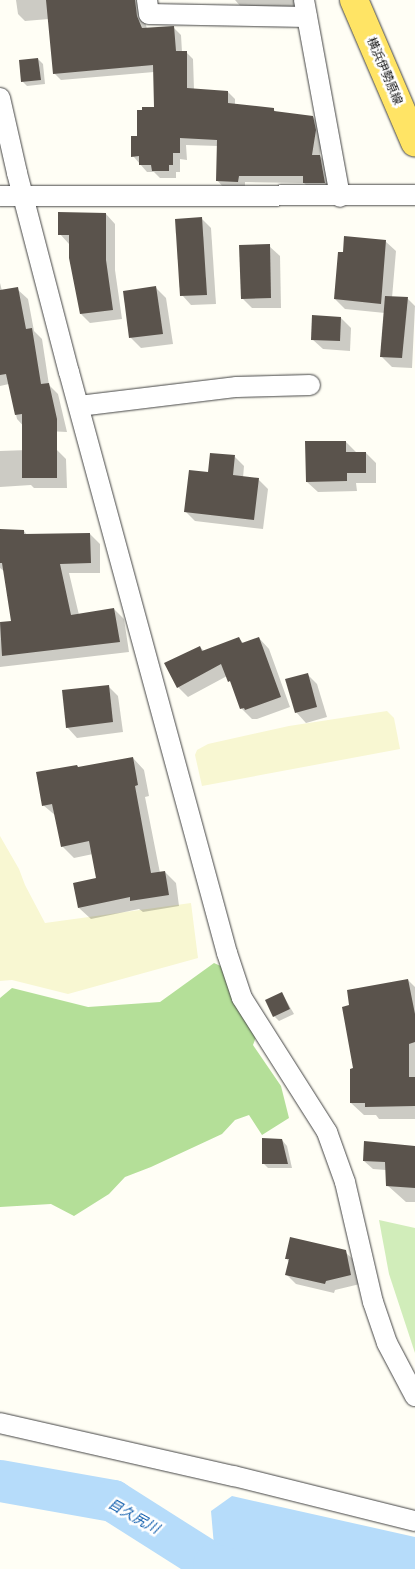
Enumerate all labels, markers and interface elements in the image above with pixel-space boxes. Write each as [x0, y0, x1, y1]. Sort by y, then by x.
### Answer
street label: 横浜伊勢原線 [364, 35, 406, 107]
water label: 目久尻川 [105, 1495, 163, 1537]

